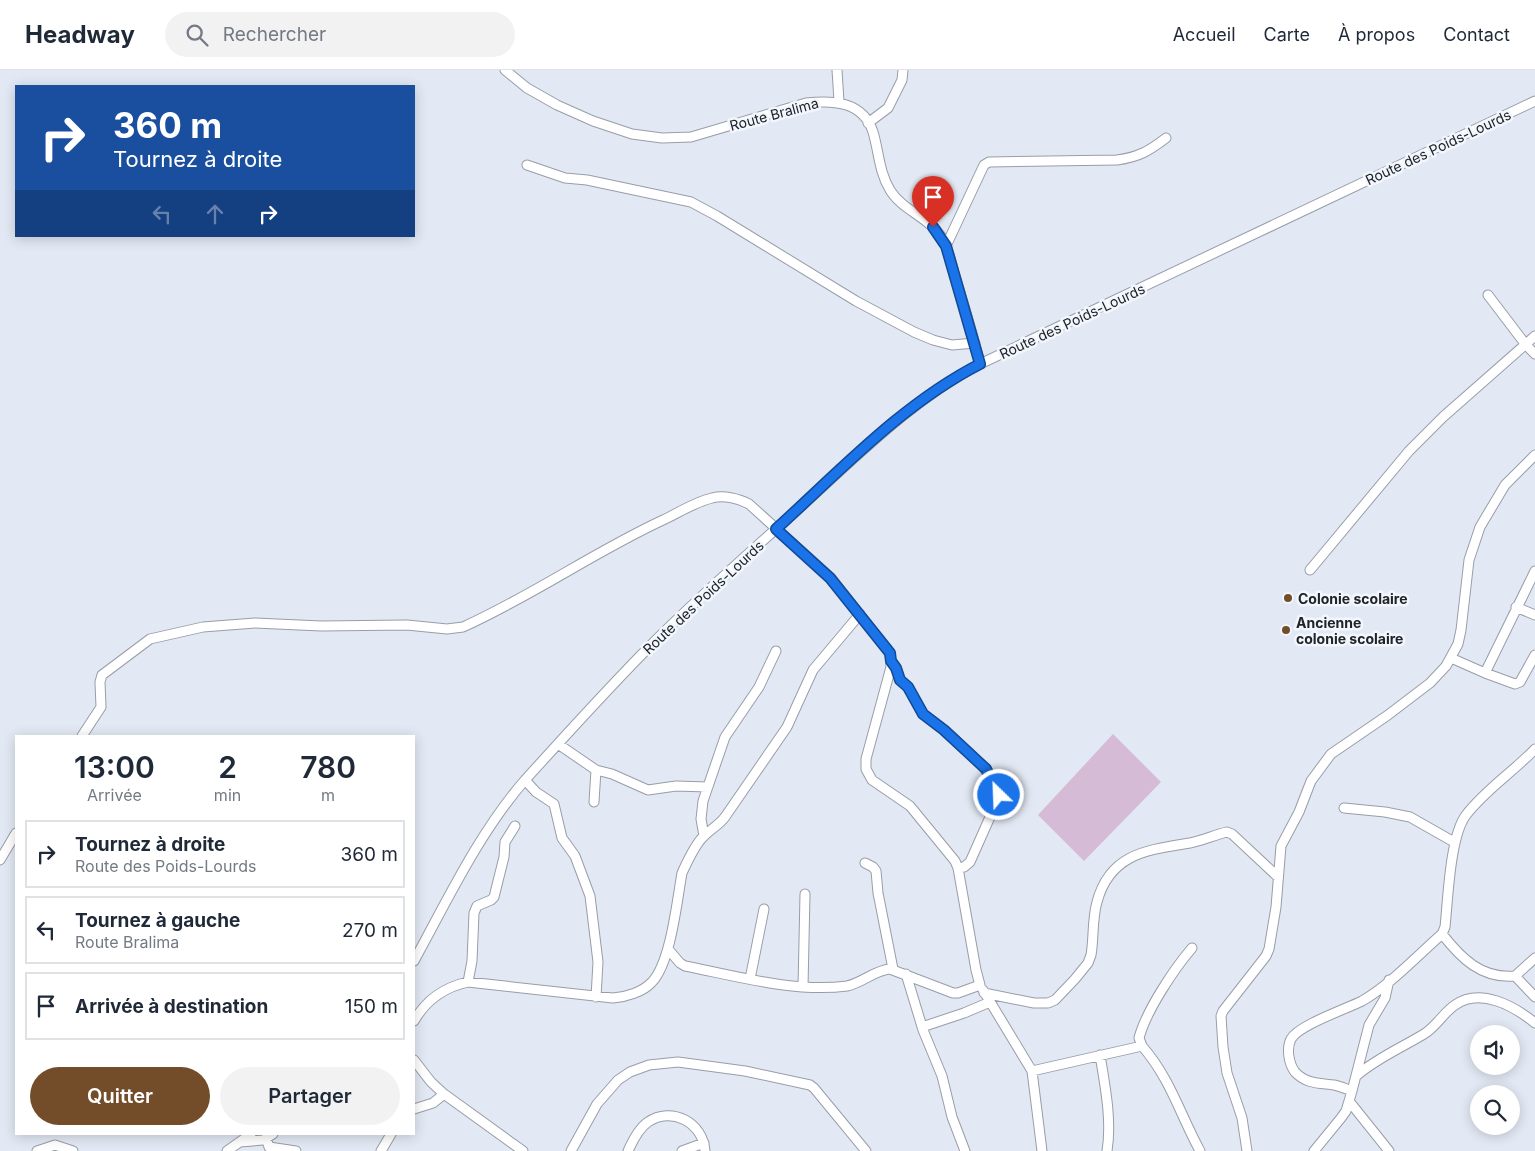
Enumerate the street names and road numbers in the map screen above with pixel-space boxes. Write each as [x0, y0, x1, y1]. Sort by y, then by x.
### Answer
street label: Route Bralima [728, 94, 820, 134]
street label: Route des Poids-Lourds [1362, 106, 1514, 188]
street label: Route des Poids-Lourds [996, 280, 1148, 362]
street label: Route des Poids-Lourds [639, 537, 767, 657]

